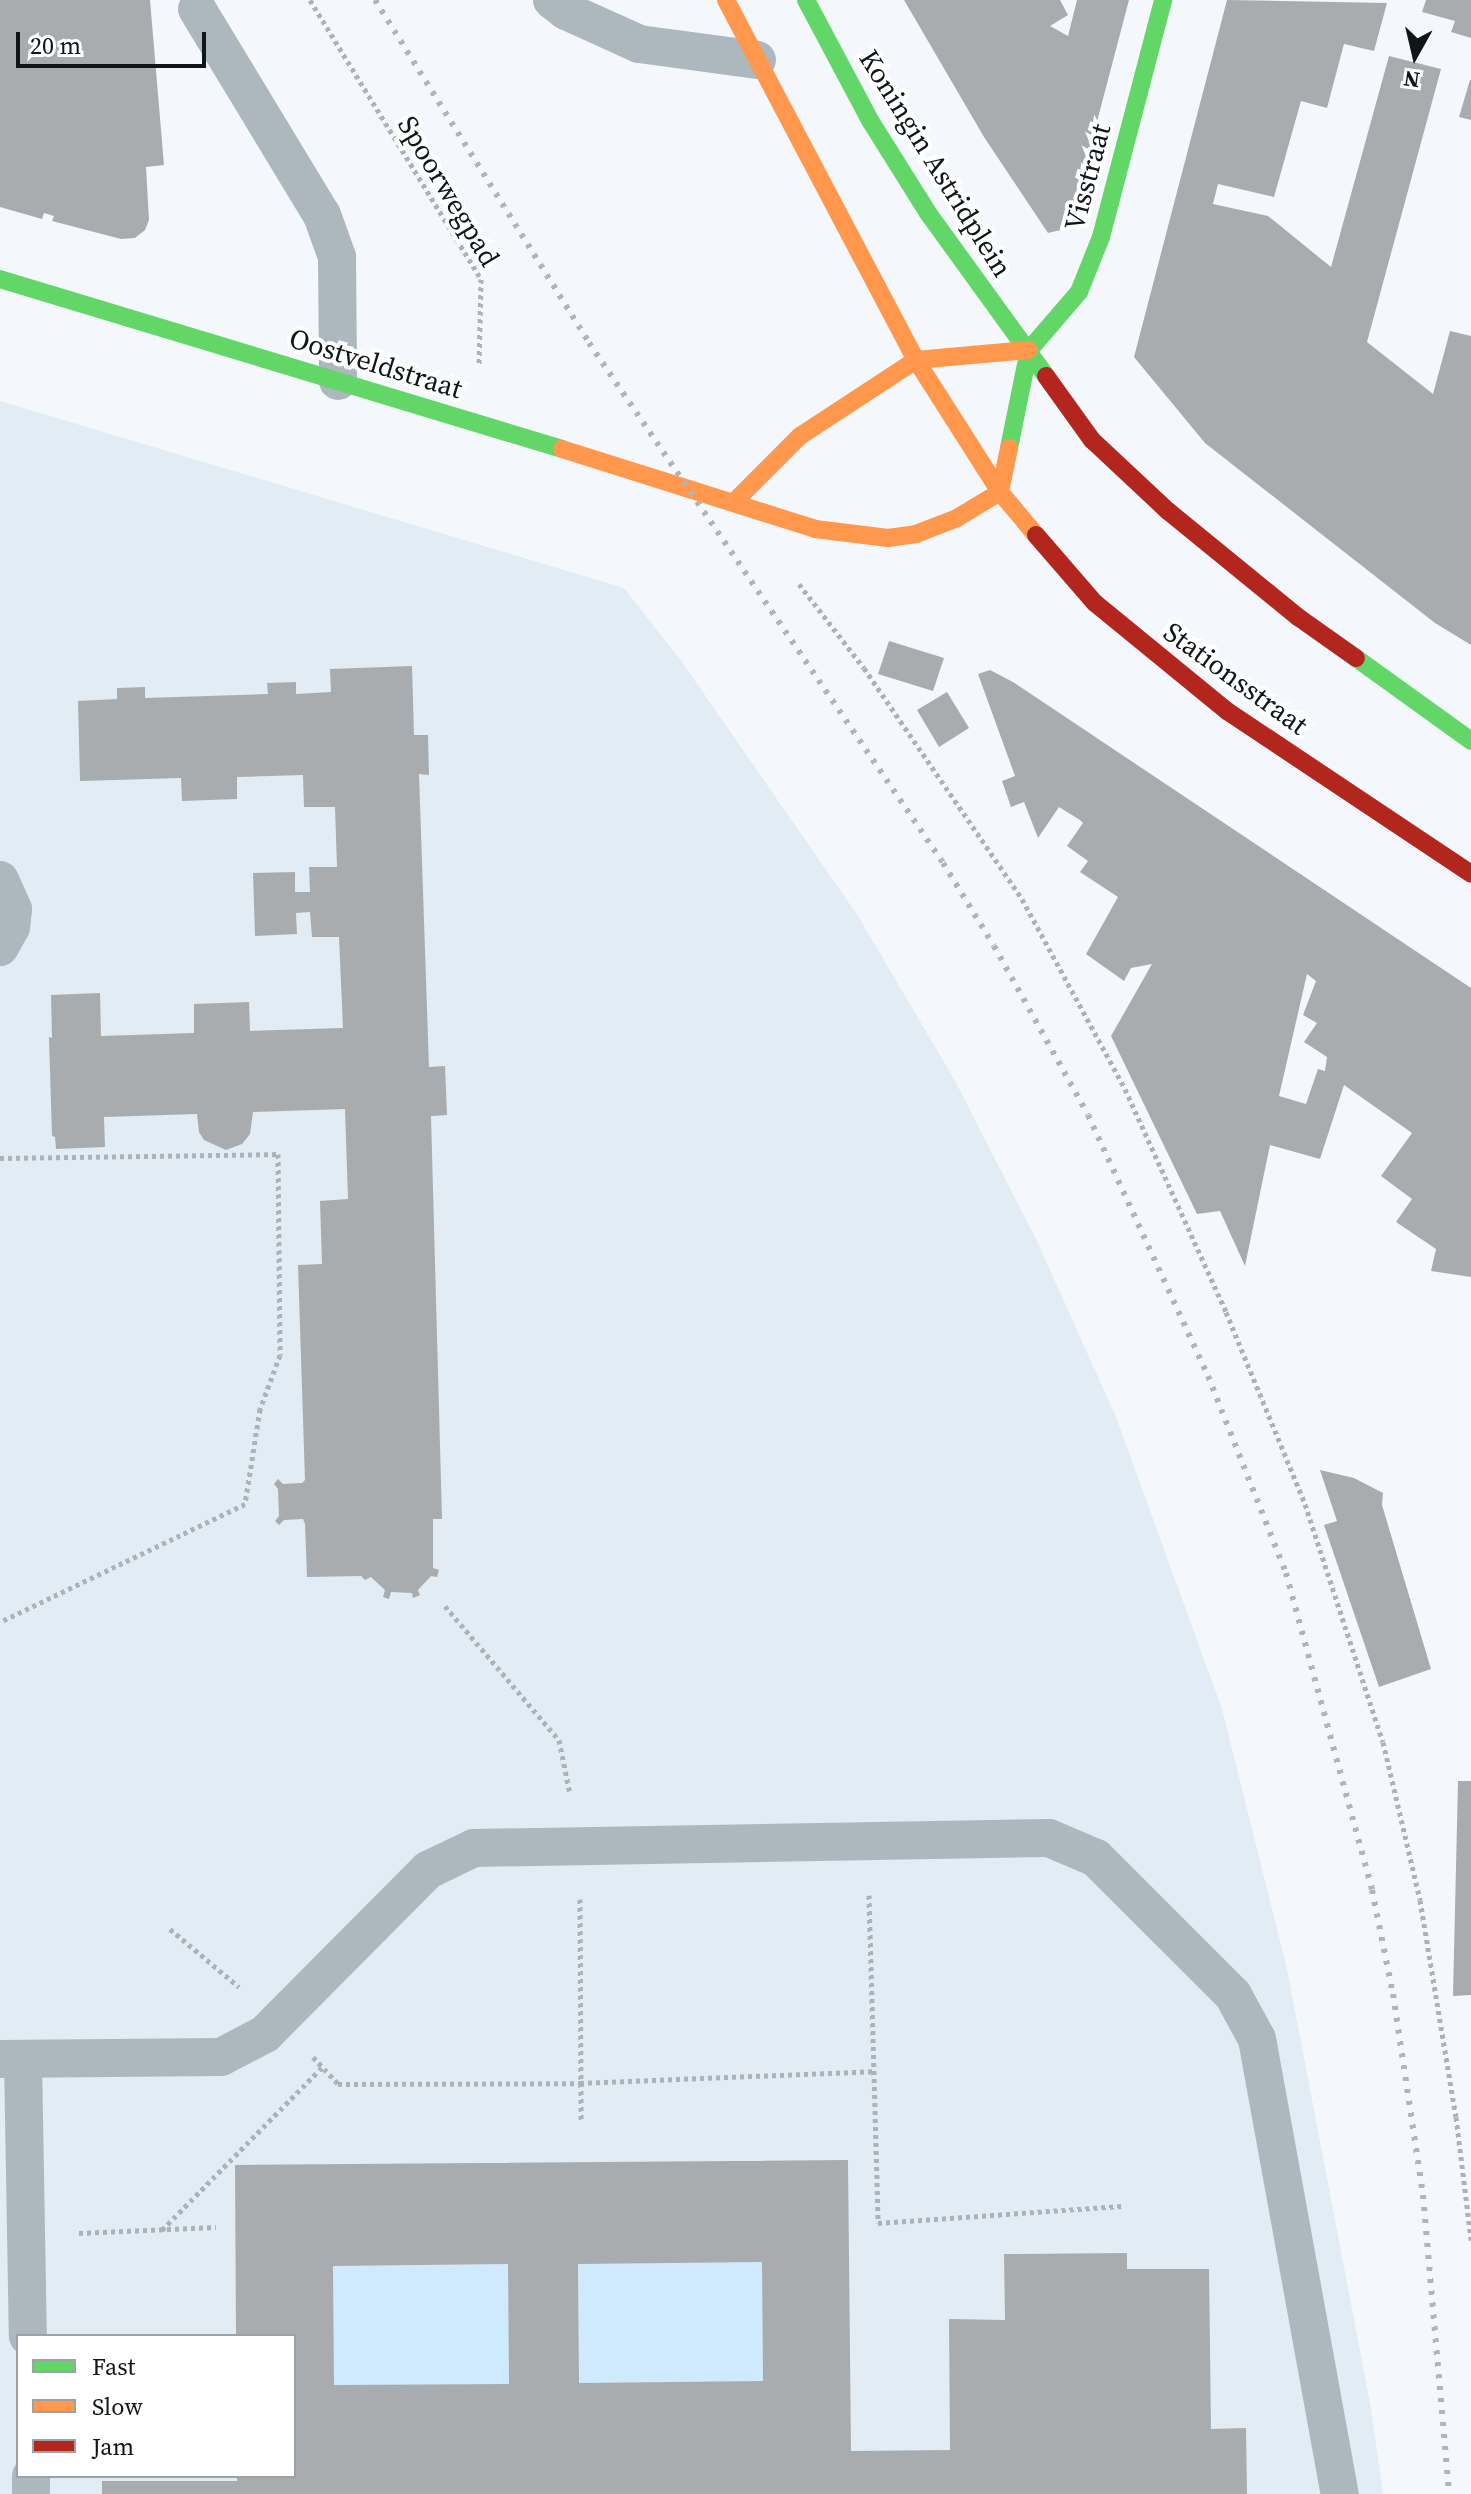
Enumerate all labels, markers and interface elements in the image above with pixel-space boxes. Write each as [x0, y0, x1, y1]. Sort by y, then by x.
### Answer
scale bar [20, 16, 210, 66]
north arrow [1375, 16, 1455, 96]
text: 20 m [30, 29, 81, 62]
street label: Koningin Astridplein [852, 43, 1020, 283]
text: N [1402, 64, 1422, 96]
street label: Spoorwegpad [391, 110, 507, 272]
street label: Visstraat [1057, 120, 1117, 234]
street label: Oostveldstraat [286, 321, 466, 405]
street label: Stationsstraat [1157, 615, 1315, 741]
legend [16, 2334, 296, 2478]
text: Fast [92, 2350, 135, 2383]
text: Slow [92, 2390, 143, 2423]
text: Jam [92, 2430, 134, 2463]

